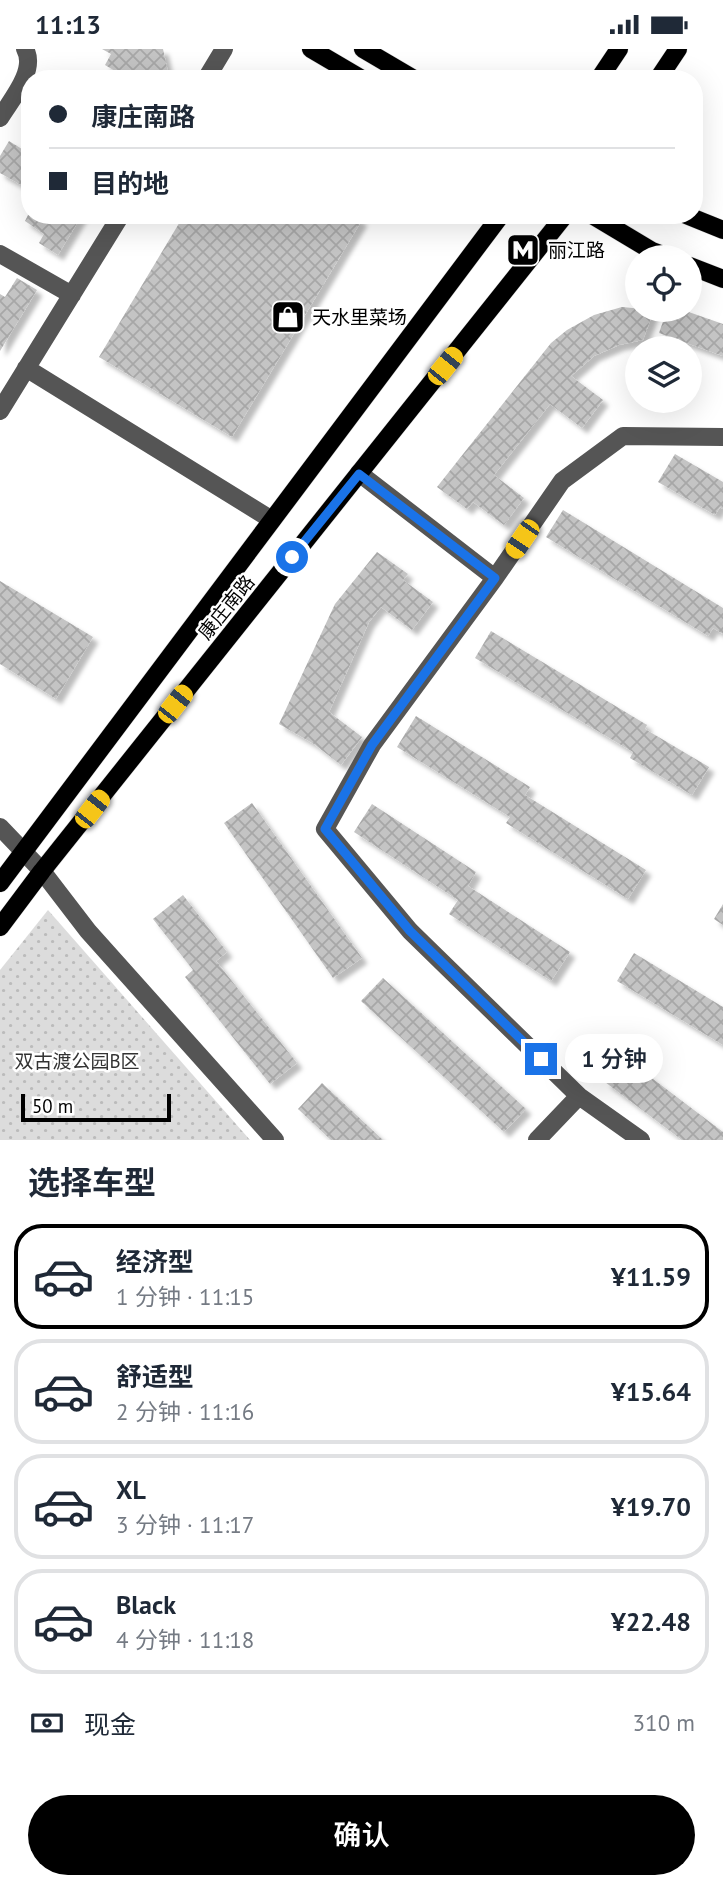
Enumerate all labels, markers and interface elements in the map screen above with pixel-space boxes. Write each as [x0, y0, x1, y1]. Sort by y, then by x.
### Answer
text: 11:13 [35, 8, 101, 41]
text: 康庄南路 [91, 100, 195, 133]
text: 目的地 [91, 167, 169, 200]
metro station icon: 丽江路 [504, 231, 542, 269]
place label: 丽江路 [548, 238, 605, 262]
map controls [625, 245, 702, 413]
button: locate [625, 245, 702, 322]
shop icon: 天水里菜场 [269, 298, 307, 336]
place label: 天水里菜场 [312, 305, 407, 329]
button: layers [625, 336, 702, 413]
car [424, 343, 467, 389]
car [502, 516, 543, 562]
route start [276, 541, 308, 573]
street label: 康庄南路 [193, 570, 259, 644]
car [154, 681, 197, 727]
car [71, 786, 114, 832]
callout: 1 分钟 [566, 1035, 664, 1083]
route end [525, 1043, 557, 1075]
text: 1 分钟 [582, 1044, 646, 1073]
park label: 双古渡公园B区 [14, 1049, 140, 1073]
scale bar [21, 1091, 172, 1123]
text: 50 m [32, 1094, 73, 1118]
text: 选择车型 [28, 1161, 156, 1203]
icon: car [32, 1245, 95, 1308]
text: 经济型 [116, 1245, 194, 1278]
text: ¥11.59 [611, 1260, 691, 1293]
text: 1 分钟 · 11:15 [116, 1282, 254, 1311]
icon: car [32, 1360, 95, 1423]
text: 舒适型 [116, 1360, 194, 1393]
text: ¥15.64 [611, 1375, 691, 1408]
text: 2 分钟 · 11:16 [116, 1397, 254, 1426]
text: XL [116, 1473, 146, 1506]
icon: car [32, 1475, 95, 1538]
text: ¥19.70 [611, 1490, 691, 1523]
text: 3 分钟 · 11:17 [116, 1510, 254, 1539]
text: Black [116, 1588, 176, 1621]
icon: car [32, 1590, 95, 1653]
text: ¥22.48 [611, 1605, 691, 1638]
text: 4 分钟 · 11:18 [116, 1625, 254, 1654]
icon: cash [28, 1704, 66, 1742]
text: 现金 [84, 1708, 136, 1741]
text: 310 m [633, 1708, 695, 1737]
button: 确认 [28, 1795, 695, 1875]

